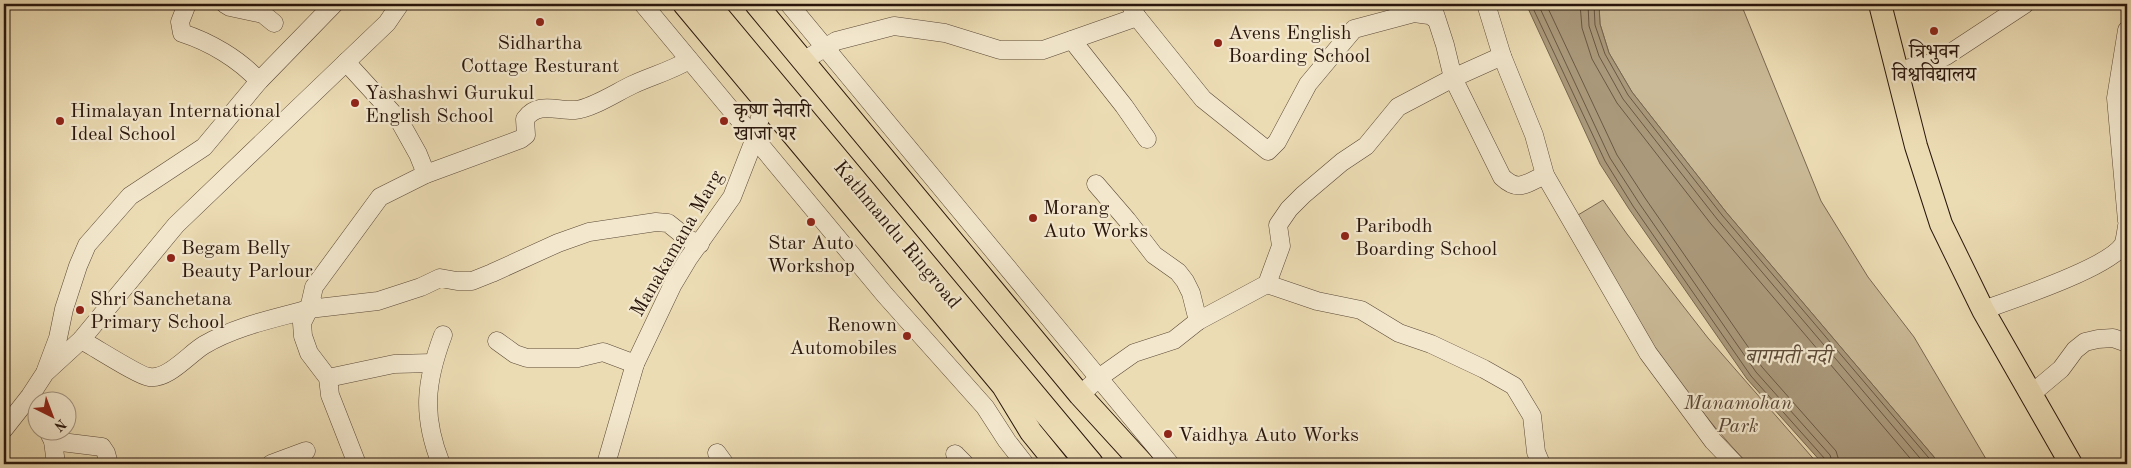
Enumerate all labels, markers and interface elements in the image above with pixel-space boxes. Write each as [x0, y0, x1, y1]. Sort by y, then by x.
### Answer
marker: Sidhartha Cottage Resturant [534, 16, 546, 28]
place label: Avens English Boarding School [1228, 24, 1370, 67]
marker: त्रिभुवन विश्वविद्यालय [1928, 25, 1940, 37]
place label: Sidhartha Cottage Resturant [461, 34, 619, 77]
marker: Avens English Boarding School [1212, 37, 1224, 49]
place label: त्रिभुवन विश्वविद्यालय [1891, 39, 1977, 86]
place label: Yashashwi Gurukul English School [365, 84, 534, 127]
marker: Yashashwi Gurukul English School [349, 97, 361, 109]
place label: कृष्ण नेवारी खाजा घर [733, 98, 812, 145]
place label: Himalayan International Ideal School [70, 102, 280, 145]
marker: Himalayan International Ideal School [54, 115, 66, 127]
marker: कृष्ण नेवारी खाजा घर [718, 115, 730, 127]
street label: Kathmandu Ringroad [829, 158, 964, 313]
street label: Manakamana Marg [628, 167, 728, 321]
place label: Morang Auto Works [1043, 199, 1148, 242]
marker: Morang Auto Works [1027, 212, 1039, 224]
marker: Star Auto Workshop [805, 216, 817, 228]
place label: Paribodh Boarding School [1355, 217, 1497, 260]
marker: Paribodh Boarding School [1339, 230, 1351, 242]
place label: Star Auto Workshop [767, 234, 855, 277]
place label: Begam Belly Beauty Parlour [181, 239, 313, 282]
marker: Begam Belly Beauty Parlour [165, 252, 177, 264]
place label: Shri Sanchetana Primary School [90, 290, 232, 333]
marker: Shri Sanchetana Primary School [74, 304, 86, 316]
place label: Renown Automobiles [789, 316, 897, 359]
marker: Renown Automobiles [901, 330, 913, 342]
water label: बागमती नदी [1745, 344, 1835, 368]
north arrow [28, 390, 78, 440]
park label: Manamohan Park [1683, 394, 1792, 437]
text: N [51, 416, 69, 434]
place label: Vaidhya Auto Works [1178, 426, 1359, 446]
marker: Vaidhya Auto Works [1162, 428, 1174, 440]

